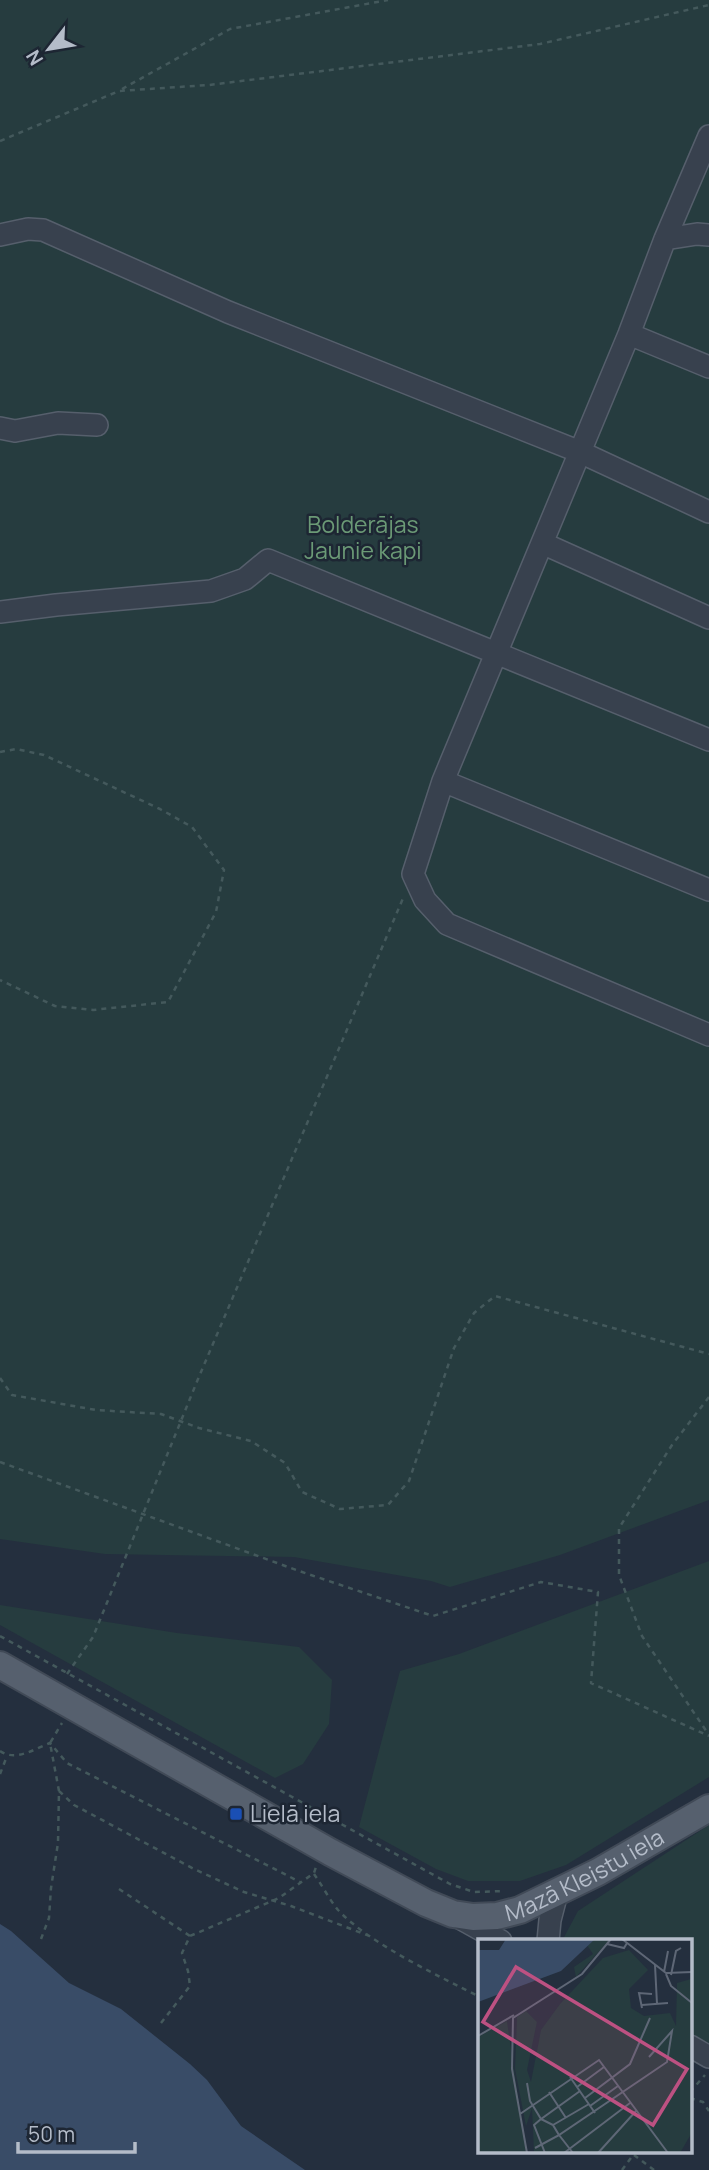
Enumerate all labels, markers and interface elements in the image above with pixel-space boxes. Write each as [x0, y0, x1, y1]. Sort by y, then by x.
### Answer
north arrow [14, 14, 84, 84]
text: N [20, 45, 49, 70]
park label: Bolderājas Jaunie kapi [304, 508, 422, 566]
place label: Lielā iela [250, 1797, 340, 1829]
marker: Lielā iela [228, 1806, 244, 1822]
street label: Mazā Kleistu iela [501, 1820, 669, 1928]
inset map [478, 1939, 692, 2152]
scale bar [18, 2110, 135, 2154]
text: 50 m [28, 2120, 75, 2148]

